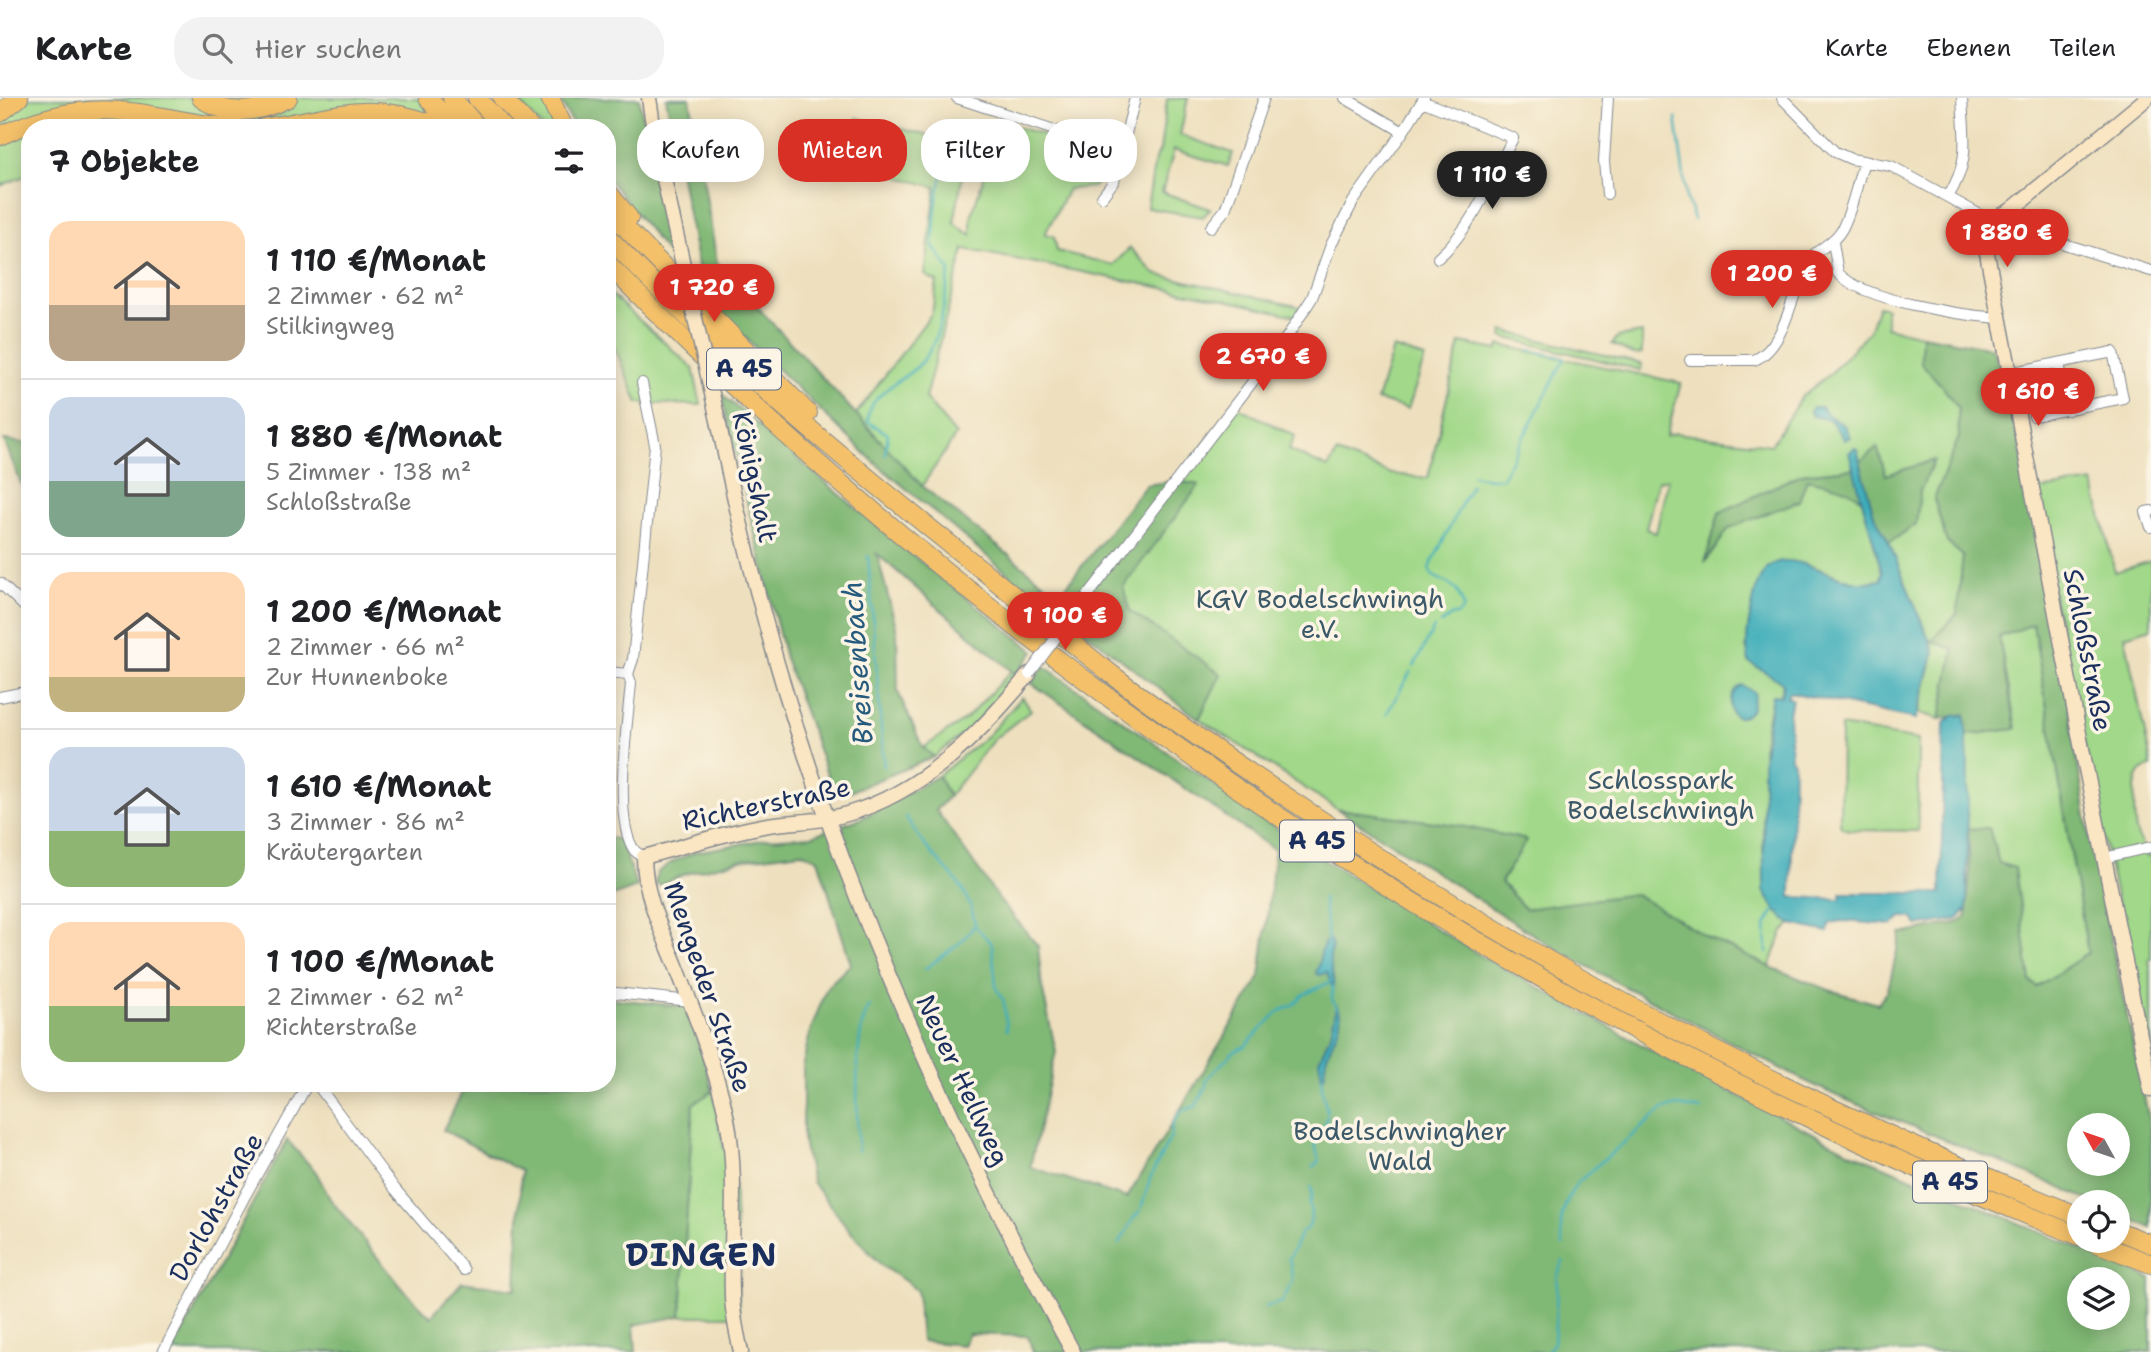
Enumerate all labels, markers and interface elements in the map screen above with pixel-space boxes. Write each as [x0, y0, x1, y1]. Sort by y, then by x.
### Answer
search box [174, 17, 664, 80]
text: Karte [35, 26, 132, 71]
icon: search [198, 29, 236, 67]
text: Hier suchen [254, 31, 402, 66]
text: Karte [1825, 32, 1888, 64]
text: Ebenen [1926, 32, 2011, 64]
text: Teilen [2049, 32, 2116, 64]
chip: Kaufen [637, 119, 764, 182]
chip: Mieten [778, 119, 907, 182]
chip: Filter [921, 119, 1030, 182]
chip: Neu [1044, 119, 1137, 182]
text: 7 Objekte [49, 141, 199, 182]
icon: filters [550, 142, 588, 180]
pin: 1 110 € [1427, 152, 1557, 211]
text: 1 110 € [1453, 159, 1531, 189]
pin: 1 880 € [1942, 209, 2072, 269]
text: 1 880 € [1962, 217, 2052, 247]
text: 1 110 €/Monat [266, 240, 486, 281]
icon: home [105, 249, 189, 333]
pin: 1 200 € [1707, 250, 1837, 310]
text: 1 200 € [1727, 258, 1817, 288]
pin: 1 720 € [649, 264, 779, 324]
text: 1 720 € [669, 272, 759, 302]
text: 2 Zimmer · 62 m² [266, 281, 464, 311]
text: Stilkingweg [266, 311, 395, 341]
pin: 2 670 € [1198, 334, 1328, 393]
text: 2 670 € [1216, 341, 1310, 371]
road number: A 45 [707, 348, 781, 390]
pin: 1 610 € [1973, 368, 2103, 428]
text: 1 610 € [1997, 376, 2079, 406]
street label: Königshalt [725, 408, 786, 546]
text: 1 880 €/Monat [266, 416, 502, 457]
icon: home [105, 425, 189, 509]
text: 5 Zimmer · 138 m² [266, 457, 471, 487]
text: Schloßstraße [266, 487, 412, 517]
street label: Schloßstraße [2056, 566, 2121, 734]
water label: Breisenbach [832, 580, 882, 746]
park label: KGV Bodelschwingh e.V. [1196, 581, 1444, 646]
text: 1 200 €/Monat [266, 591, 502, 632]
pin: 1 100 € [1000, 592, 1130, 652]
icon: home [105, 600, 189, 684]
text: 1 100 € [1023, 600, 1107, 630]
text: 2 Zimmer · 66 m² [266, 632, 465, 662]
text: Zur Hunnenboke [266, 662, 448, 692]
park label: Schlosspark Bodelschwingh [1567, 762, 1755, 827]
text: 1 610 €/Monat [266, 766, 492, 807]
street label: Richterstraße [679, 769, 853, 838]
icon: home [105, 775, 189, 859]
text: 3 Zimmer · 86 m² [266, 807, 465, 837]
road number: A 45 [1280, 820, 1354, 862]
text: Kräutergarten [266, 837, 423, 867]
street label: Mengeder Straße [656, 877, 761, 1097]
text: 1 100 €/Monat [266, 941, 494, 982]
icon: home [105, 950, 189, 1034]
text: 2 Zimmer · 62 m² [266, 982, 464, 1012]
street label: Neuer Hellweg [908, 989, 1018, 1171]
text: Richterstraße [266, 1012, 417, 1042]
park label: Bodelschwingher Wald [1293, 1113, 1507, 1178]
north arrow [2067, 1113, 2130, 1176]
map controls [2067, 1113, 2130, 1330]
street label: Dorlohstraße [160, 1126, 271, 1287]
road number: A 45 [1913, 1162, 1987, 1202]
button: locate [2067, 1190, 2130, 1253]
district label: DINGEN [625, 1232, 779, 1277]
button: layers [2067, 1267, 2130, 1330]

